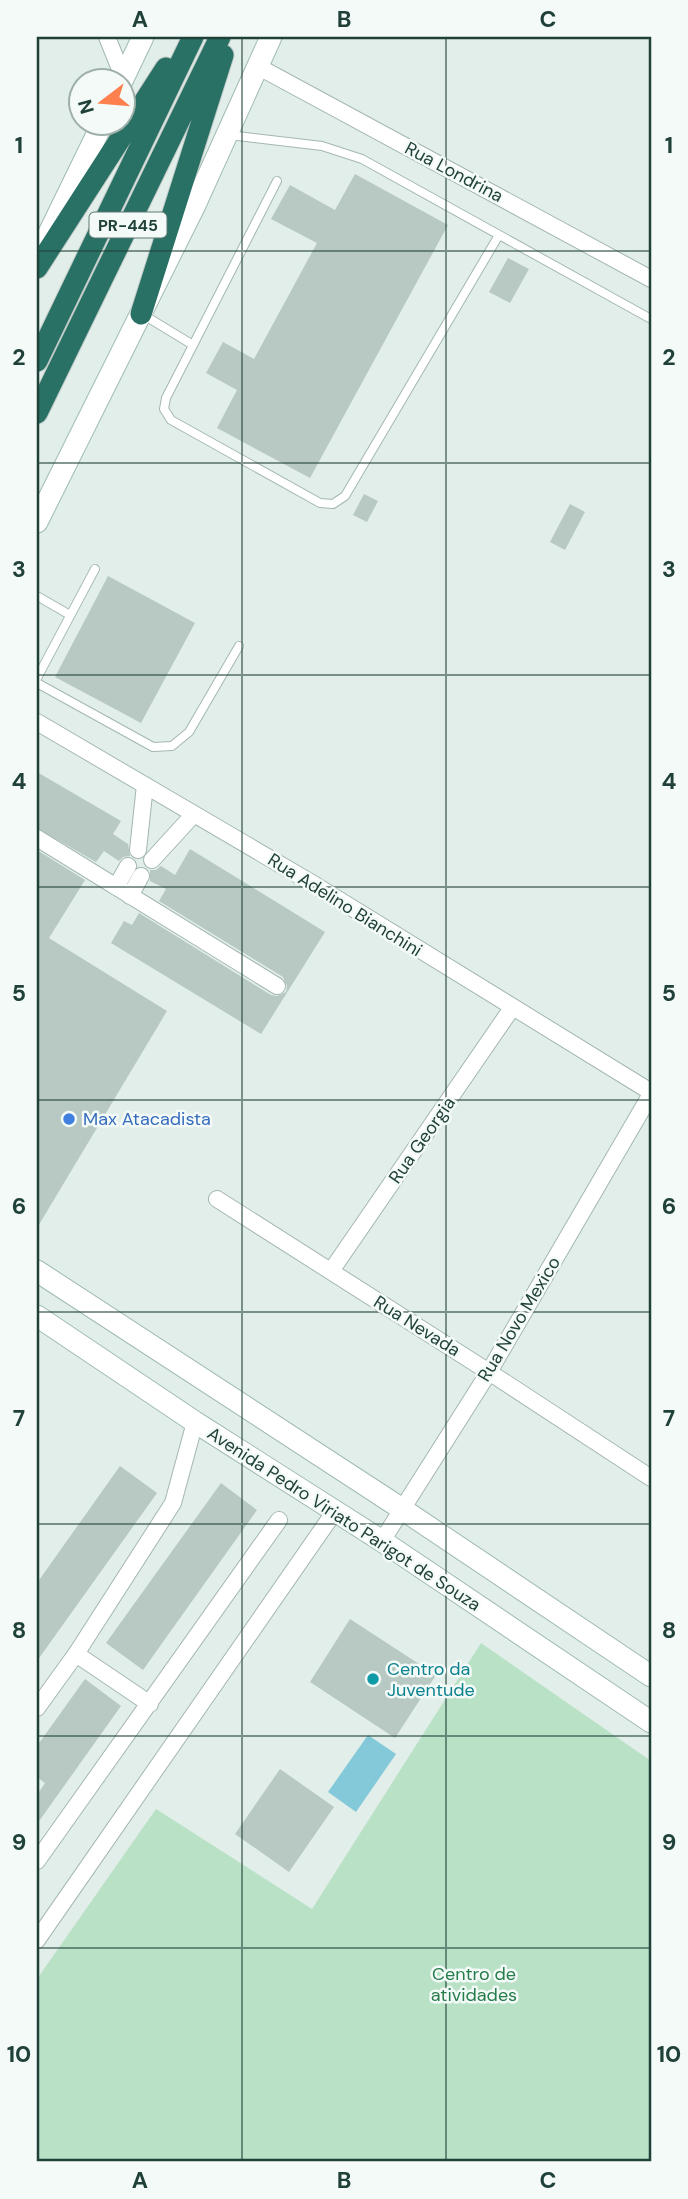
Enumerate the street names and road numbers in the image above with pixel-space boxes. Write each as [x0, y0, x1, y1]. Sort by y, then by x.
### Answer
street label: Rua Londrina [401, 136, 507, 208]
road number: PR-445 [90, 213, 166, 238]
street label: Rua Adelino Bianchini [263, 848, 427, 962]
street label: Rua Georgia [383, 1092, 461, 1188]
street label: Rua Novo Mexico [472, 1252, 566, 1386]
street label: Rua Nevada [369, 1290, 465, 1362]
street label: Avenida Pedro Viriato Parigot de Souza [203, 1421, 485, 1617]

